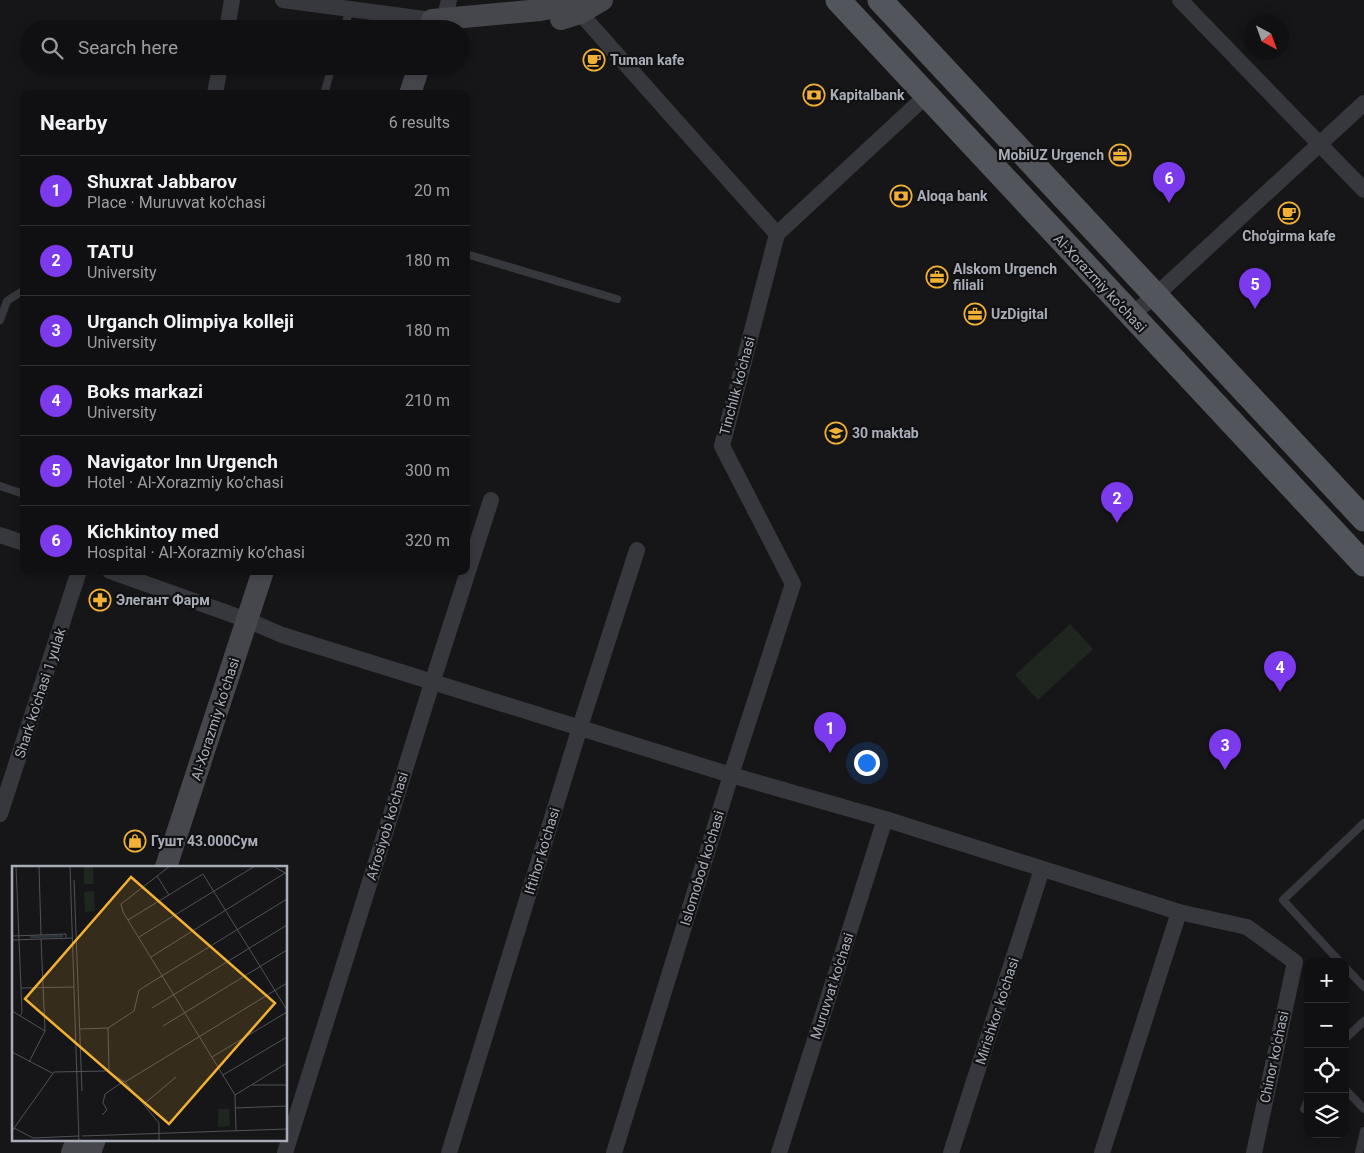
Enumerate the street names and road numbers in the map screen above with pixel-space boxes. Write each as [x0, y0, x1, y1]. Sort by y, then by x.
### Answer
street label: Al-Xorazmiy ko’chasi [1050, 231, 1150, 335]
street label: Tinchlik ko'chasi [716, 335, 758, 437]
street label: Shark ko'chasi 1 yulak [11, 625, 69, 760]
street label: Al-Xorazmiy ko’chasi [188, 656, 242, 782]
street label: Afrosiyob ko'chasi [363, 770, 411, 882]
street label: Iftihor ko'chasi [521, 806, 563, 896]
street label: Islomobod ko'chasi [677, 809, 727, 927]
street label: Muruvvat ko'chasi [807, 931, 857, 1041]
street label: Mirishkor ko'chasi [972, 956, 1022, 1066]
street label: Chinor ko'chasi [1256, 1010, 1292, 1104]

